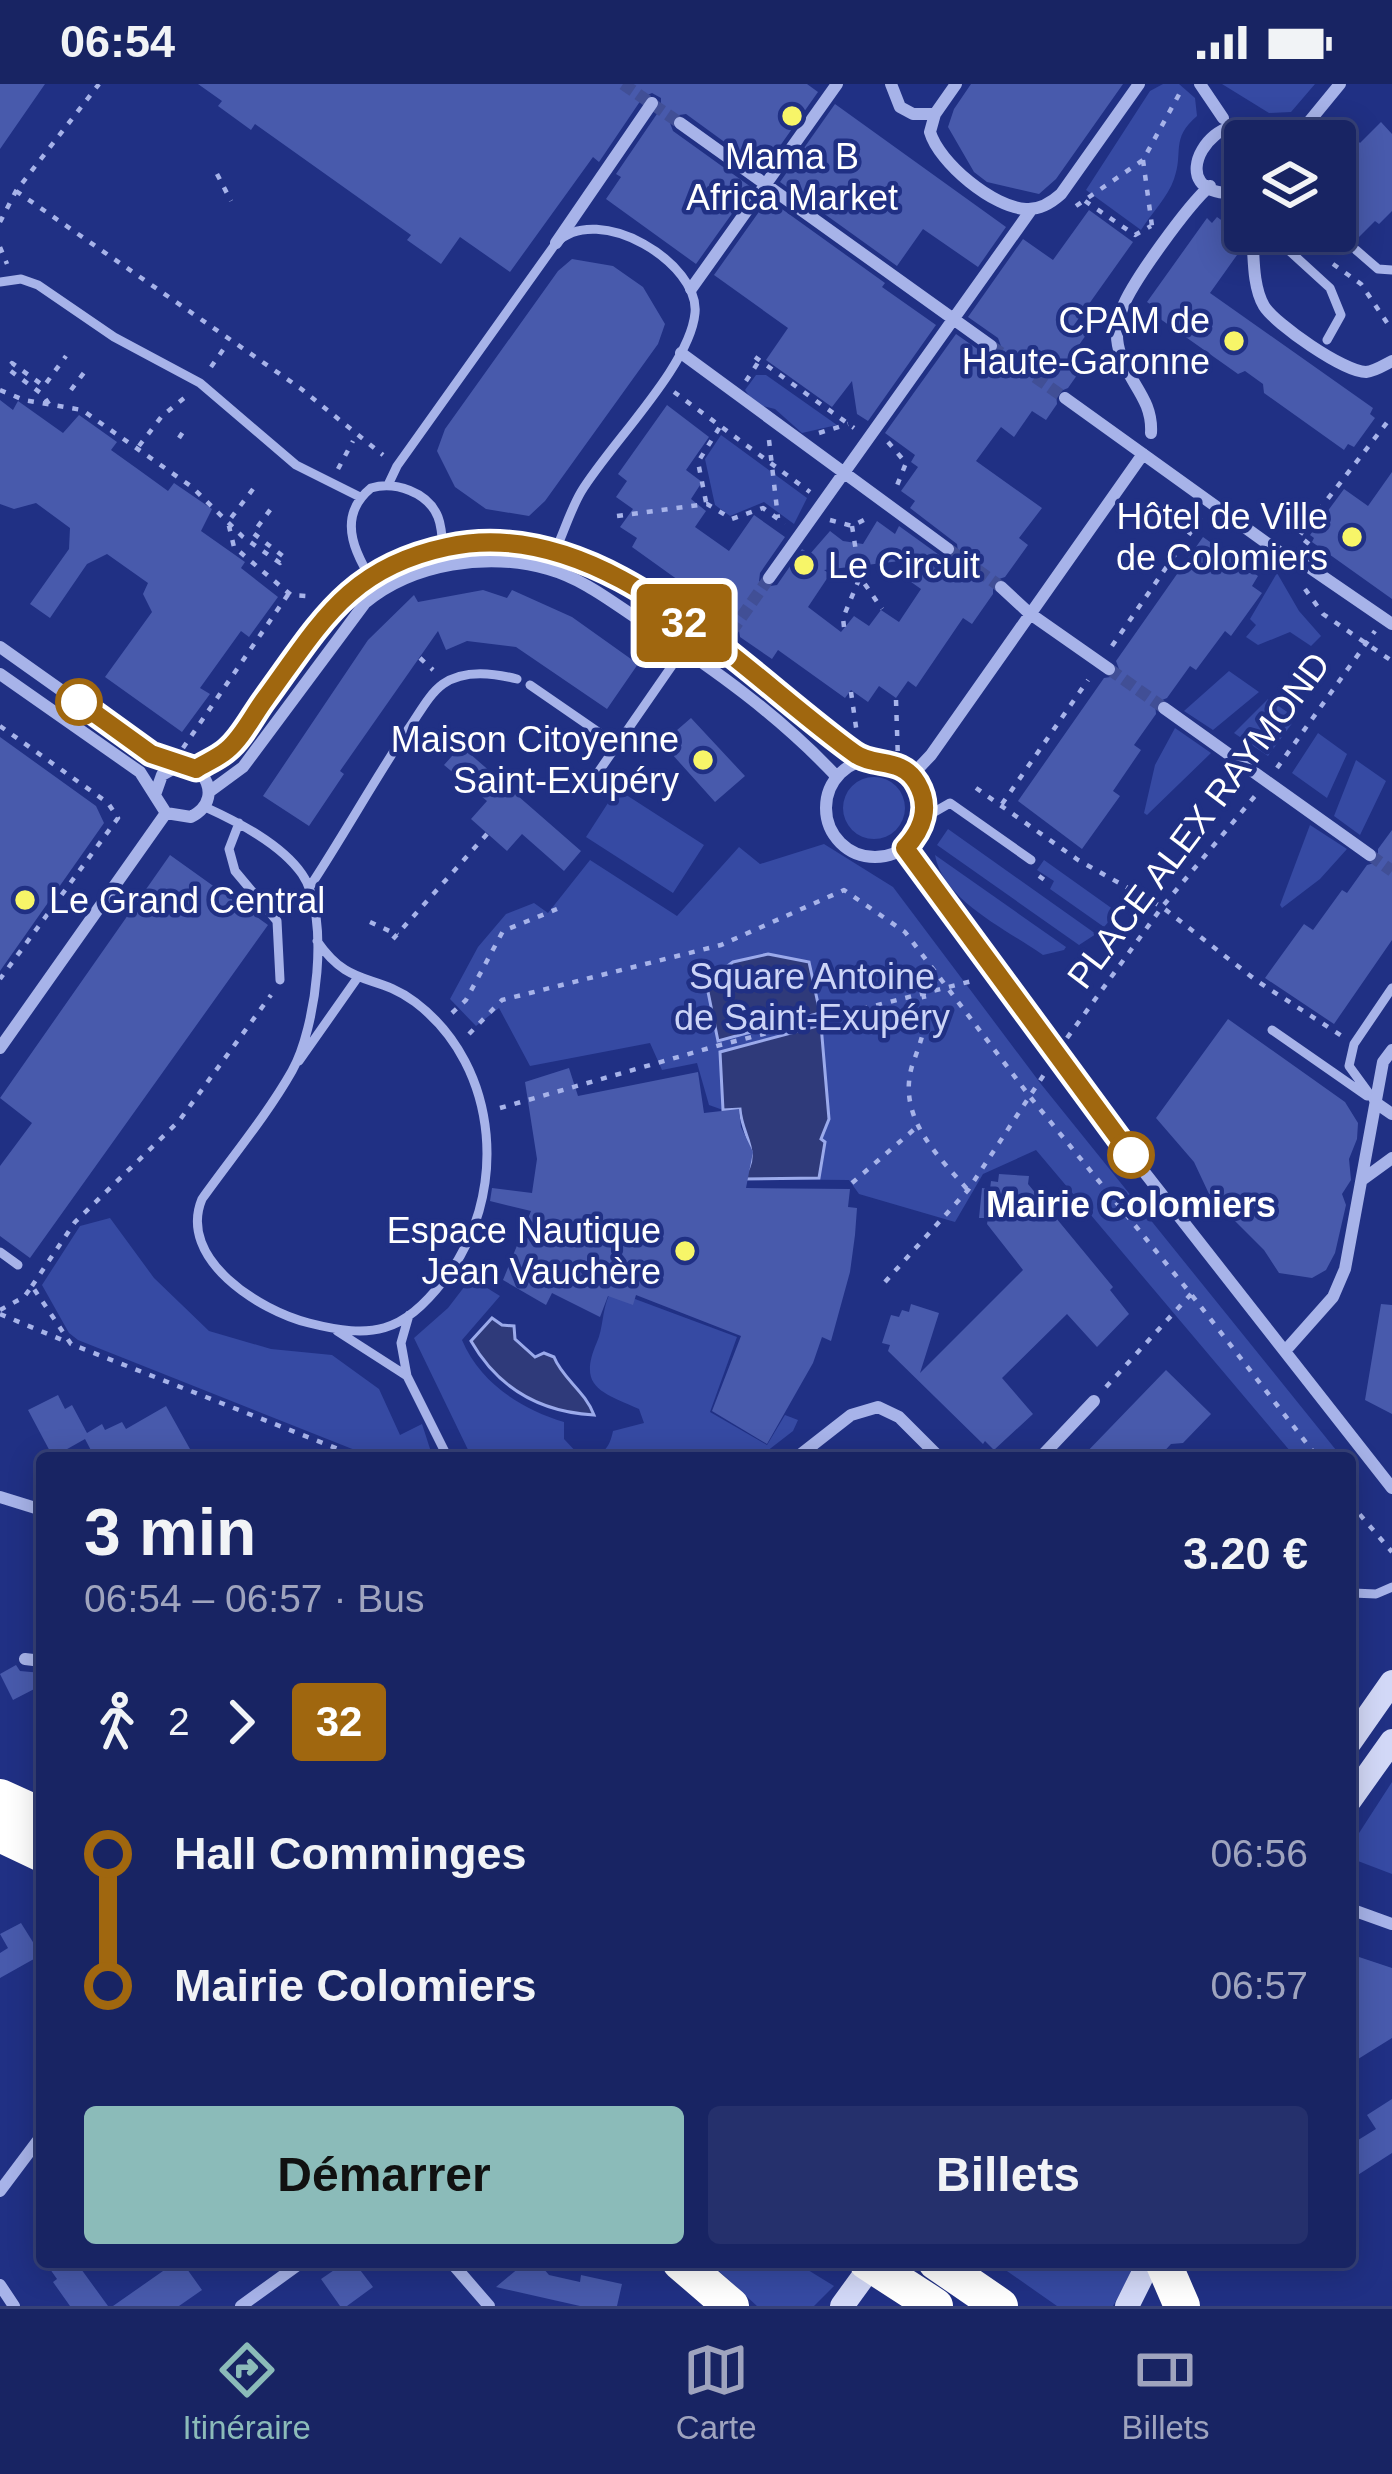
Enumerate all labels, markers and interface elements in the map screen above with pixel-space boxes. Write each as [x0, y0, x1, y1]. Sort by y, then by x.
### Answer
text: 06:54 [60, 16, 175, 67]
marker: Mama B Africa Market [779, 103, 805, 129]
map controls [1224, 120, 1356, 252]
button: layers [1224, 120, 1356, 252]
place label: Mama B Africa Market [686, 136, 898, 218]
place label: CPAM de Haute-Garonne [962, 300, 1210, 382]
marker: CPAM de Haute-Garonne [1221, 328, 1247, 354]
place label: Hôtel de Ville de Colomiers [1116, 496, 1328, 578]
marker: Hôtel de Ville de Colomiers [1339, 524, 1365, 550]
place label: Le Circuit [828, 545, 980, 586]
marker: Le Circuit [791, 552, 817, 578]
line badge: 32 [630, 584, 738, 662]
text: 32 [661, 599, 707, 646]
street label: PLACE ALEX RAYMOND [1059, 644, 1338, 996]
unlabelled marker [57, 680, 101, 724]
place label: Maison Citoyenne Saint-Exupéry [391, 719, 679, 801]
marker: Maison Citoyenne Saint-Exupéry [690, 747, 716, 773]
place label: Le Grand Central [49, 880, 325, 921]
marker: Le Grand Central [12, 887, 38, 913]
park label: Square Antoine de Saint-Exupéry [674, 956, 950, 1038]
marker: Mairie Colomiers [1109, 1133, 1153, 1177]
place label: Mairie Colomiers [986, 1184, 1276, 1225]
place label: Espace Nautique Jean Vauchère [387, 1210, 661, 1292]
marker: Espace Nautique Jean Vauchère [672, 1238, 698, 1264]
text: 3 min [84, 1495, 256, 1569]
text: 3.20 € [1183, 1528, 1308, 1579]
text: 06:54 – 06:57 · Bus [84, 1577, 424, 1620]
icon: walk [84, 1689, 150, 1755]
icon: forward [208, 1689, 274, 1755]
text: 32 [316, 1698, 362, 1745]
text: 2 [168, 1700, 190, 1743]
text: Hall Comminges [174, 1828, 527, 1879]
text: 06:56 [1210, 1832, 1308, 1875]
text: Mairie Colomiers [174, 1960, 537, 2011]
text: 06:57 [1210, 1964, 1308, 2007]
button: Démarrer [84, 2106, 684, 2244]
button: Billets [708, 2106, 1308, 2244]
tab: Itinéraire [182, 2337, 311, 2447]
tab: Carte [676, 2337, 757, 2447]
tab: Billets [1121, 2337, 1210, 2447]

